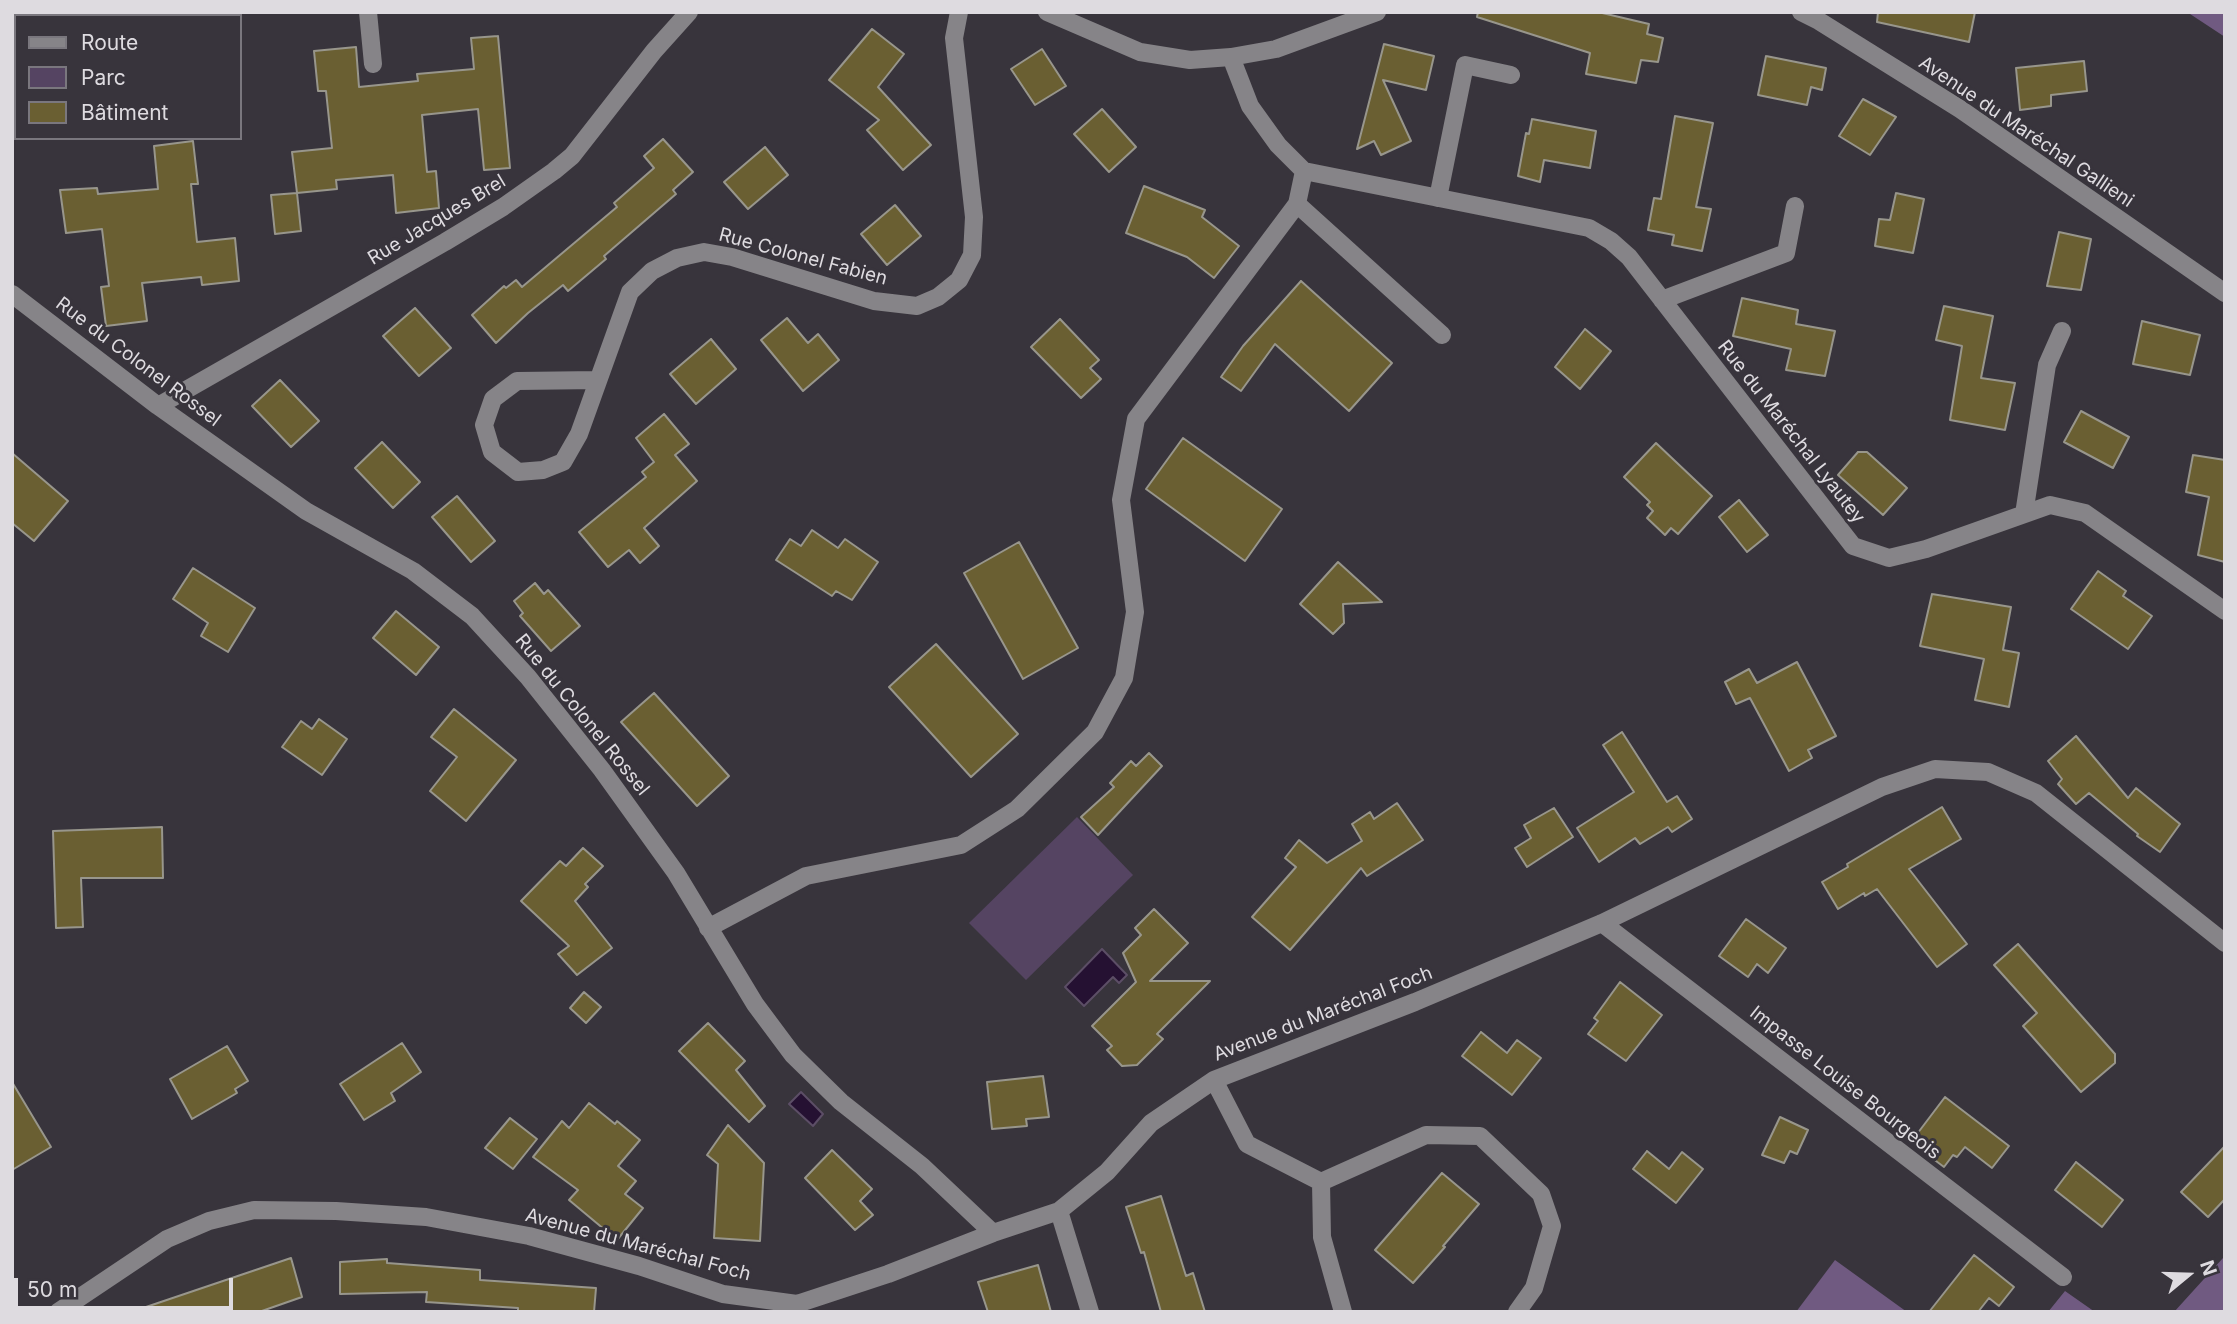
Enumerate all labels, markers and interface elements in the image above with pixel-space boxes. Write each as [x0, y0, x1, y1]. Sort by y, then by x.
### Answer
legend [14, 14, 242, 140]
text: Route [81, 30, 138, 55]
street label: Avenue du Maréchal Gallieni [1914, 51, 2138, 213]
text: Parc [81, 65, 126, 90]
text: Bâtiment [81, 100, 168, 125]
street label: Rue Jacques Brel [364, 170, 510, 270]
street label: Rue Colonel Fabien [716, 224, 890, 290]
street label: Rue du Colonel Rossel [51, 293, 225, 431]
street label: Rue du Maréchal Lyautey [1712, 336, 1870, 528]
street label: Rue du Colonel Rossel [510, 630, 654, 800]
street label: Avenue du Maréchal Foch [1210, 962, 1436, 1066]
street label: Impasse Louise Bourgeois [1745, 1001, 1945, 1165]
street label: Avenue du Maréchal Foch [523, 1204, 753, 1286]
north arrow [2153, 1240, 2223, 1310]
text: N [2195, 1257, 2222, 1279]
scale bar [18, 1264, 236, 1308]
text: 50 m [27, 1277, 77, 1302]

